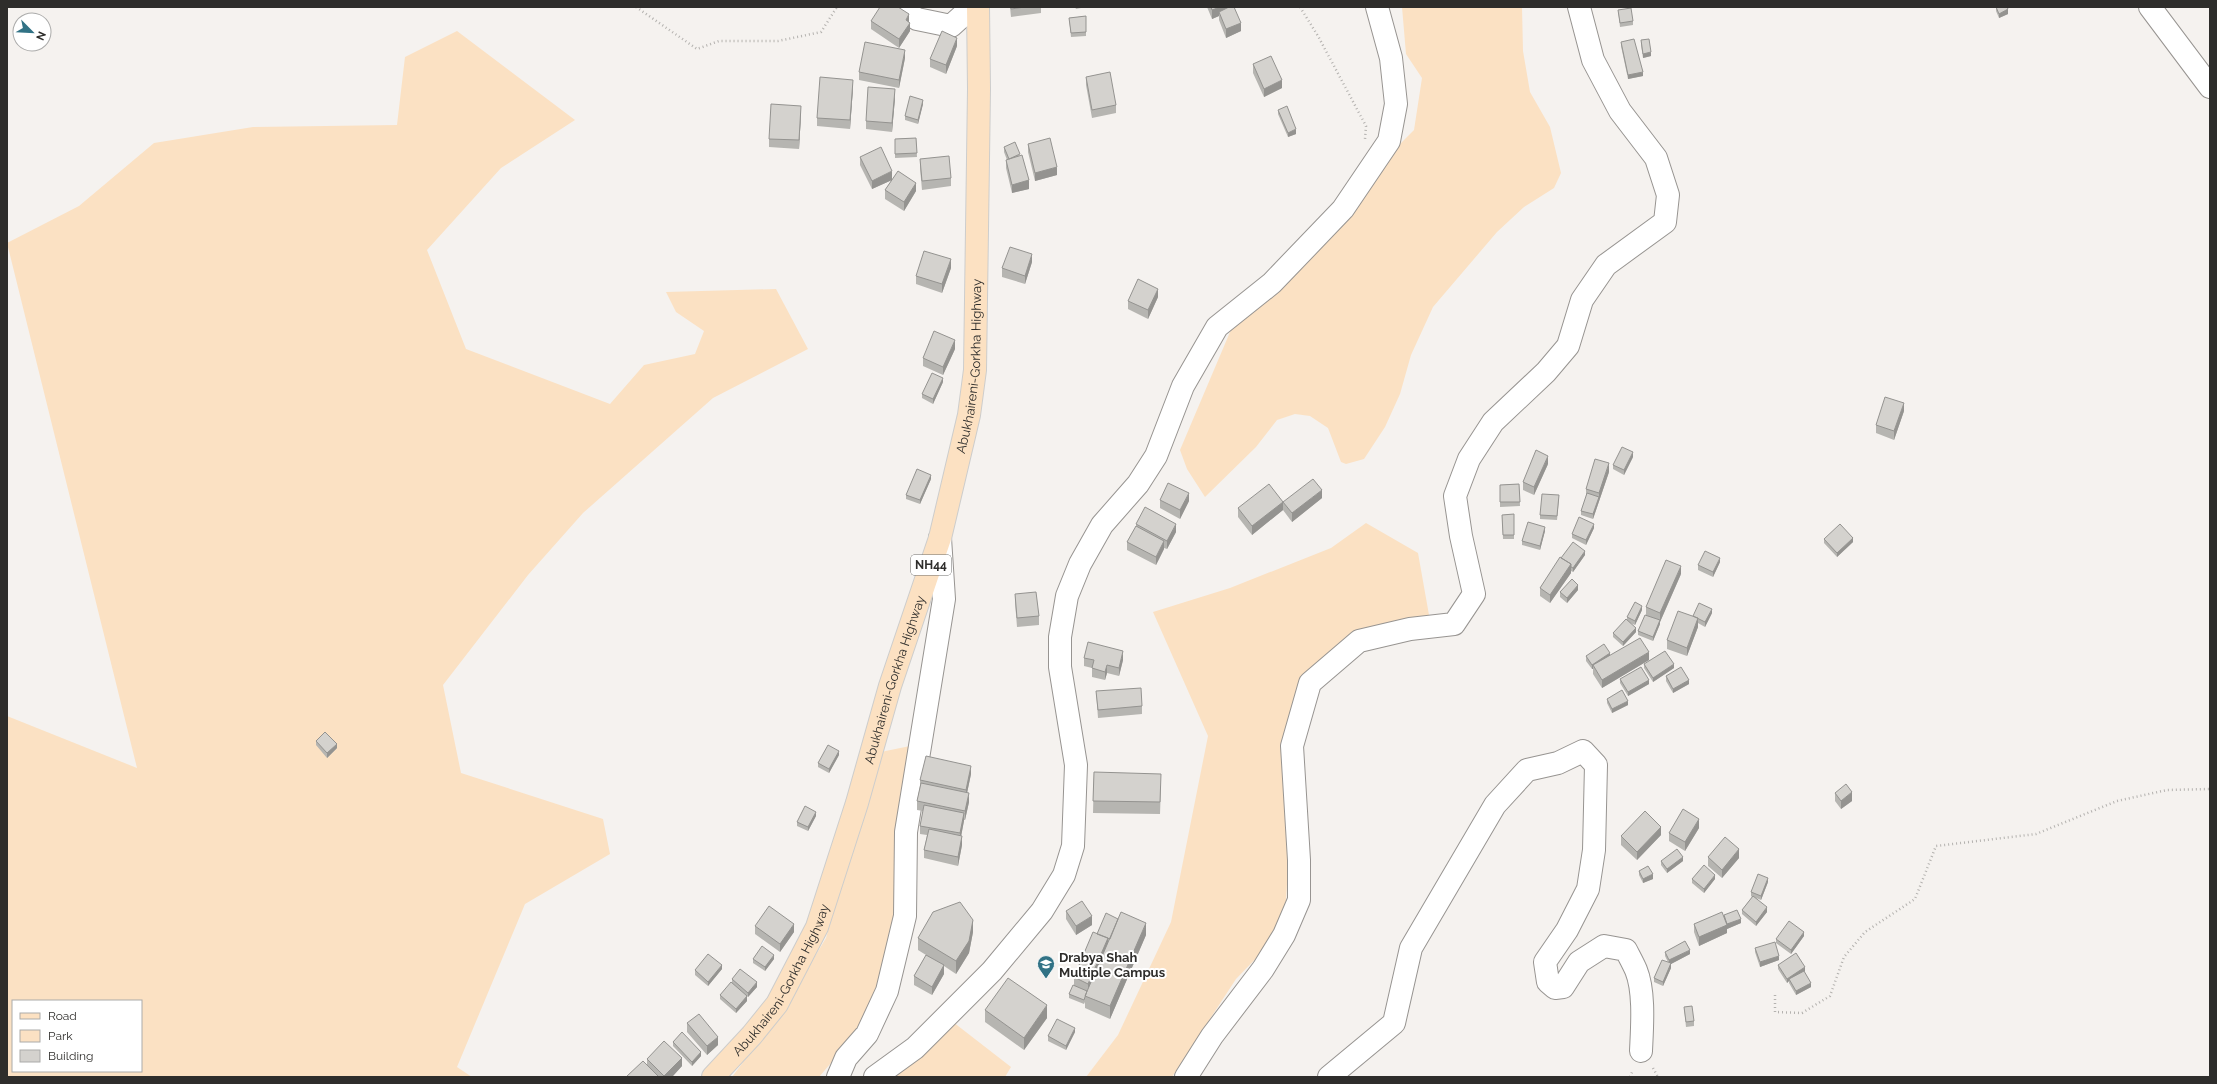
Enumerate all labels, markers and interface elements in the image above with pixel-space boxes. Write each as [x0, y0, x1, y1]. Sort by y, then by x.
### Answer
north arrow [12, 12, 52, 52]
text: N [33, 29, 48, 42]
street label: Abukhaireni-Gorkha Highway [953, 279, 984, 455]
road number: NH44 [911, 555, 951, 575]
street label: Abukhaireni-Gorkha Highway [861, 593, 928, 766]
street label: Abukhaireni-Gorkha Highway [729, 902, 831, 1059]
place label: Drabya Shah Multiple Campus [1059, 950, 1166, 980]
school or university icon: Drabya Shah Multiple Campus [1036, 954, 1056, 979]
legend [12, 1000, 142, 1072]
text: Road [48, 1009, 77, 1023]
text: Park [48, 1029, 73, 1043]
text: Building [48, 1049, 94, 1063]

